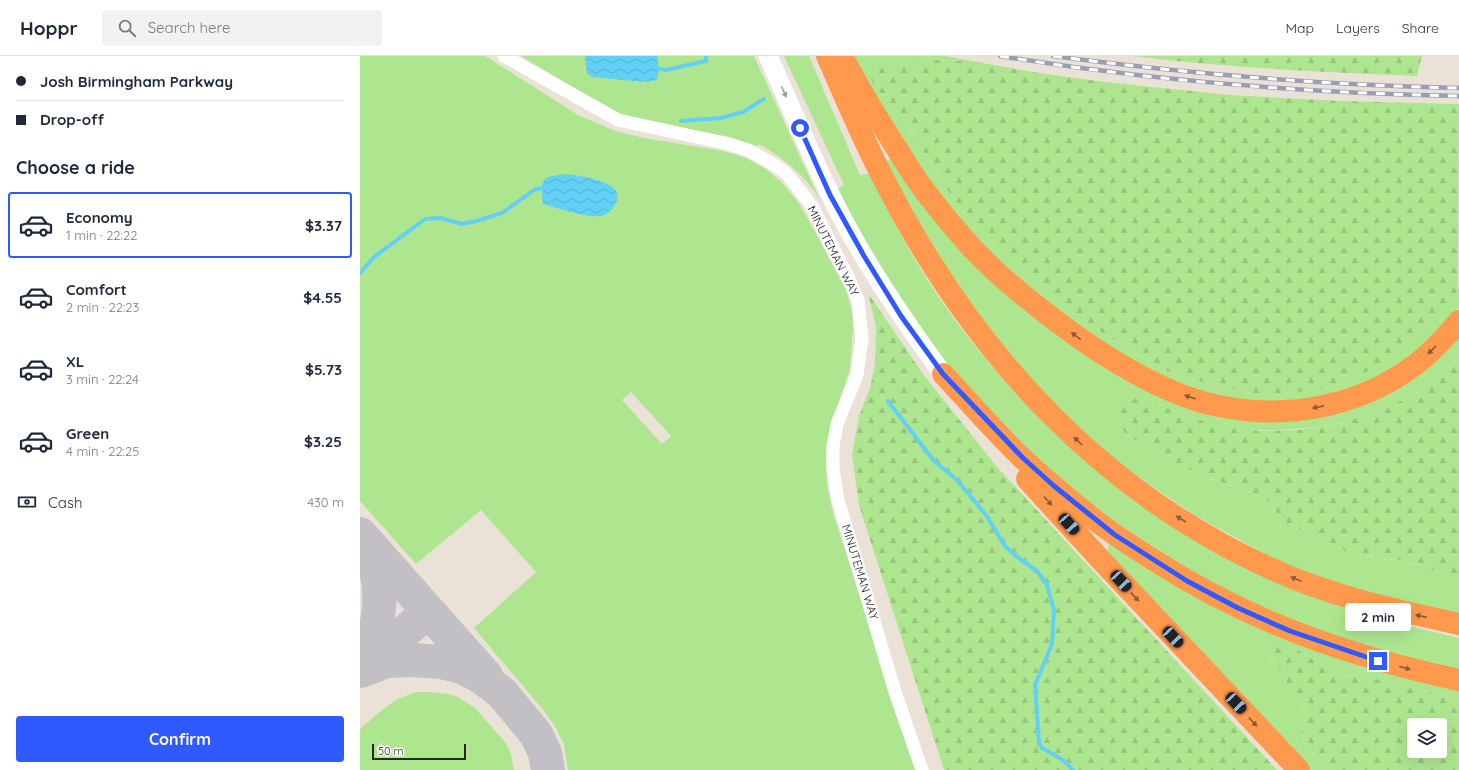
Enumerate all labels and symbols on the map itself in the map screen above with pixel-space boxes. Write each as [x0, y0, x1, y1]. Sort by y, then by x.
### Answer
one-way arrow [781, 86, 787, 97]
route start [791, 119, 809, 137]
street label: MINUTEMAN WAY [804, 203, 863, 299]
one-way arrow [1070, 332, 1081, 340]
one-way arrow [1427, 345, 1437, 354]
one-way arrow [1183, 394, 1195, 400]
one-way arrow [1312, 405, 1324, 411]
one-way arrow [1073, 436, 1083, 446]
one-way arrow [1043, 496, 1052, 506]
car [1057, 511, 1081, 537]
one-way arrow [1175, 516, 1187, 523]
street label: MINUTEMAN WAY [839, 522, 882, 622]
car [1108, 568, 1134, 594]
one-way arrow [1290, 575, 1302, 581]
one-way arrow [1131, 592, 1140, 602]
callout: 2 min [1345, 603, 1411, 631]
one-way arrow [1415, 612, 1427, 618]
car [1160, 624, 1186, 650]
route end [1369, 652, 1387, 670]
one-way arrow [1399, 665, 1411, 671]
car [1223, 690, 1249, 716]
one-way arrow [1249, 717, 1258, 727]
scale bar [372, 742, 466, 761]

